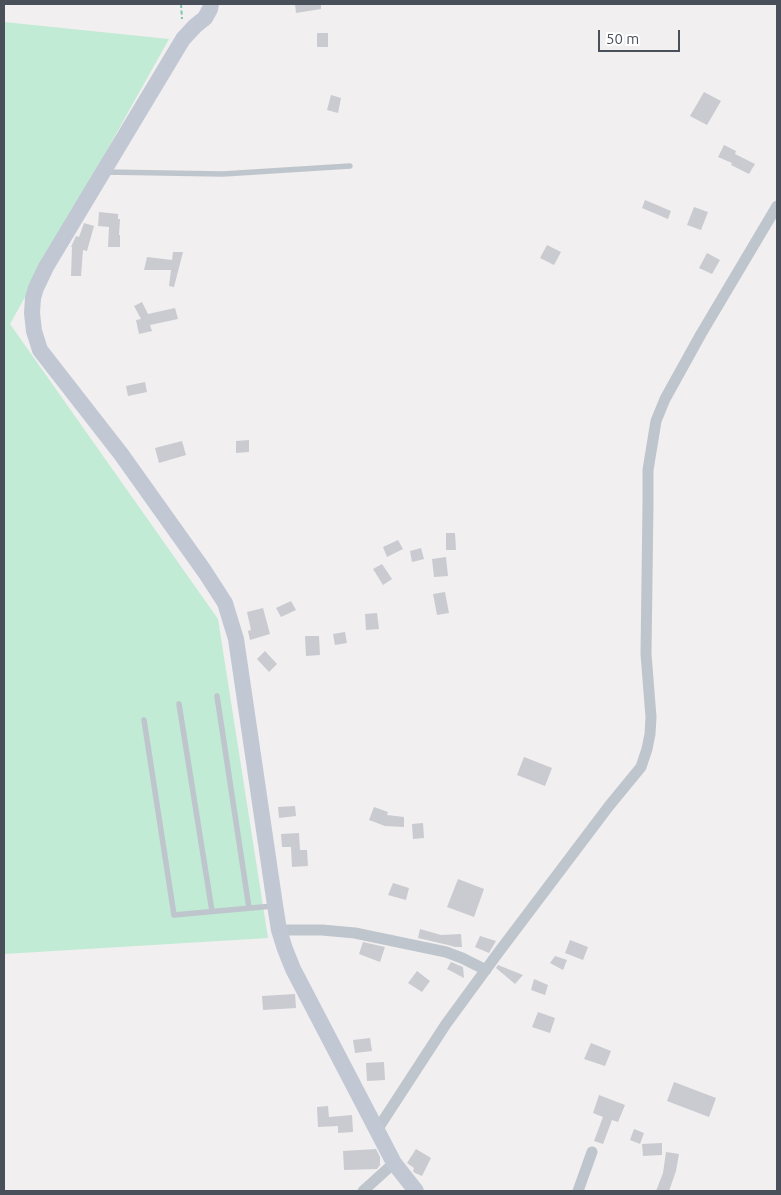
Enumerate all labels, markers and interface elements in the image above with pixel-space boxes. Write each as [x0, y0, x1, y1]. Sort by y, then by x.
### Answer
scale bar [601, 20, 684, 52]
text: 50 m [606, 30, 639, 47]

